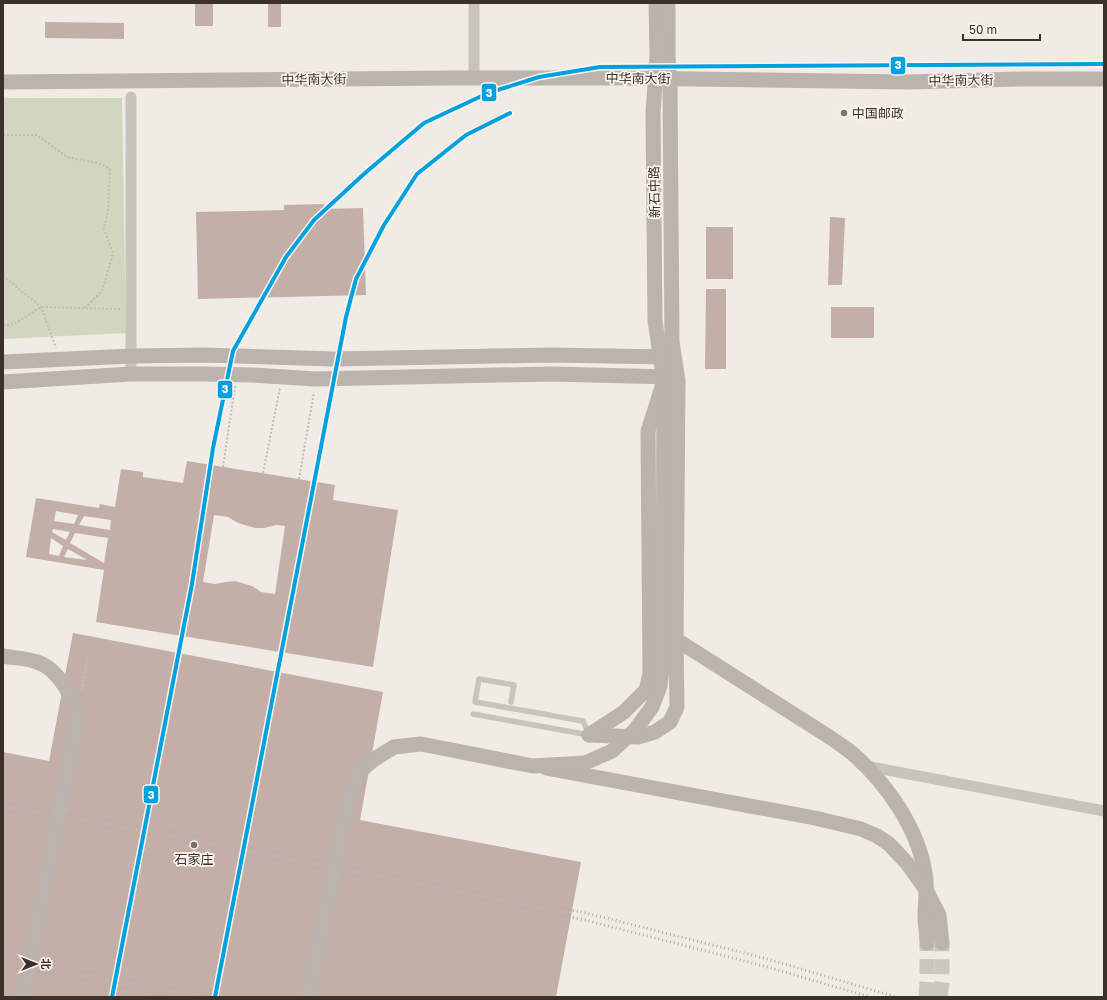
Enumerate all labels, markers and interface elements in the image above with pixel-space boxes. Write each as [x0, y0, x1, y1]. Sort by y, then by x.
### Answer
scale bar [963, 16, 1040, 42]
text: 50 m [969, 22, 997, 37]
line badge: 3 [890, 56, 906, 75]
text: 3 [895, 58, 902, 71]
street label: 中华南大街 [605, 69, 671, 87]
street label: 中华南大街 [281, 70, 347, 88]
street label: 中华南大街 [928, 71, 994, 89]
line badge: 3 [481, 83, 497, 102]
text: 3 [486, 86, 493, 99]
place label: 中国邮政 [852, 105, 904, 121]
marker: 中国邮政 [839, 108, 849, 118]
street label: 新石中路 [646, 166, 662, 218]
line badge: 3 [217, 380, 233, 399]
text: 3 [222, 382, 229, 395]
line badge: 3 [143, 785, 159, 804]
text: 3 [148, 788, 155, 801]
marker: 石家庄 [189, 840, 199, 850]
place label: 石家庄 [174, 851, 214, 867]
north arrow [16, 944, 56, 984]
text: 北 [40, 959, 53, 970]

